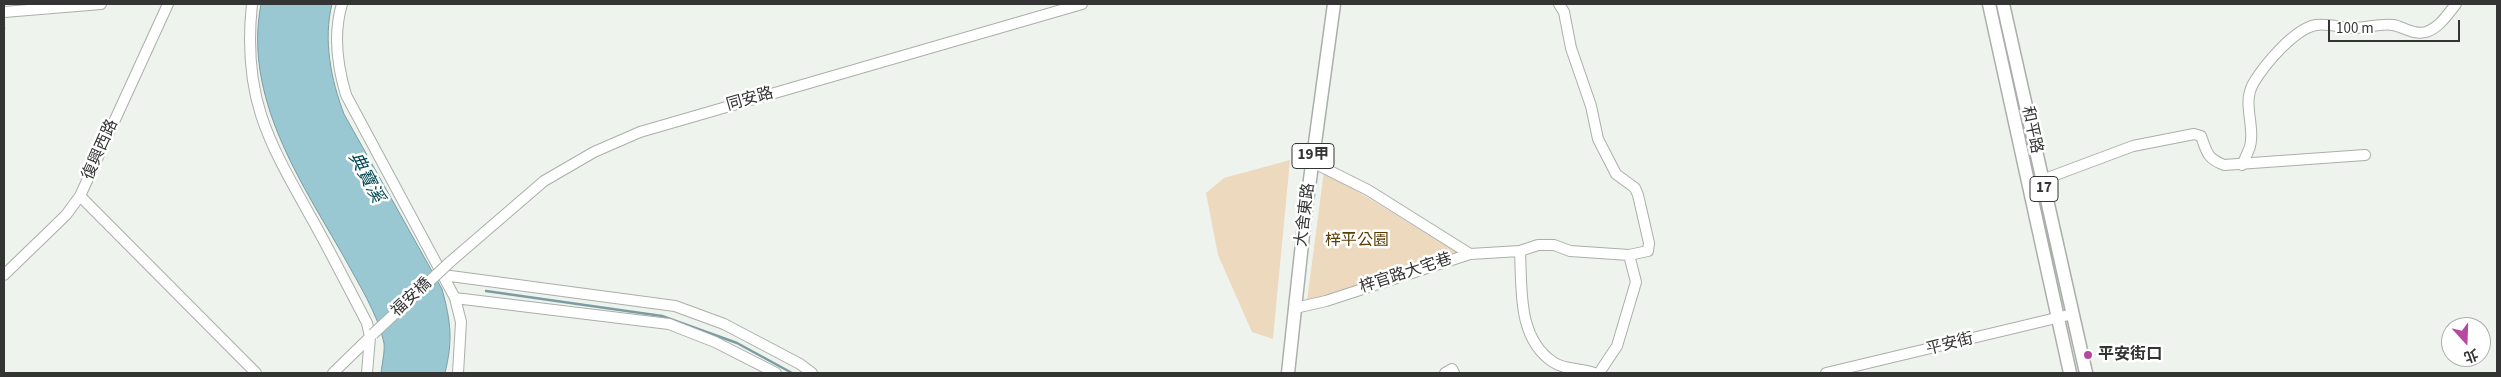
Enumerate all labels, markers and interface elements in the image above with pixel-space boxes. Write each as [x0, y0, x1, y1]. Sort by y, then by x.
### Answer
scale bar [2331, 10, 2464, 42]
text: 100 m [2336, 18, 2374, 39]
street label: 同安路 [724, 84, 776, 116]
street label: 和平路 [2017, 105, 2045, 155]
street label: 復興西路 [79, 117, 123, 183]
road number: 19甲 [1292, 144, 1334, 168]
water label: 典寶溪 [343, 149, 387, 207]
road number: 17 [2030, 176, 2058, 202]
street label: 大舍東路 [1293, 182, 1319, 248]
park label: 梓平公園 [1325, 231, 1389, 251]
street label: 梓官路大宅巷 [1357, 250, 1455, 298]
street label: 福安橋 [388, 275, 436, 321]
north arrow [2441, 317, 2491, 367]
street label: 平安街 [1924, 330, 1976, 360]
text: 北 [2461, 343, 2481, 367]
place label: 平安街口 [2098, 345, 2162, 365]
marker: 平安街口 [2082, 349, 2094, 361]

